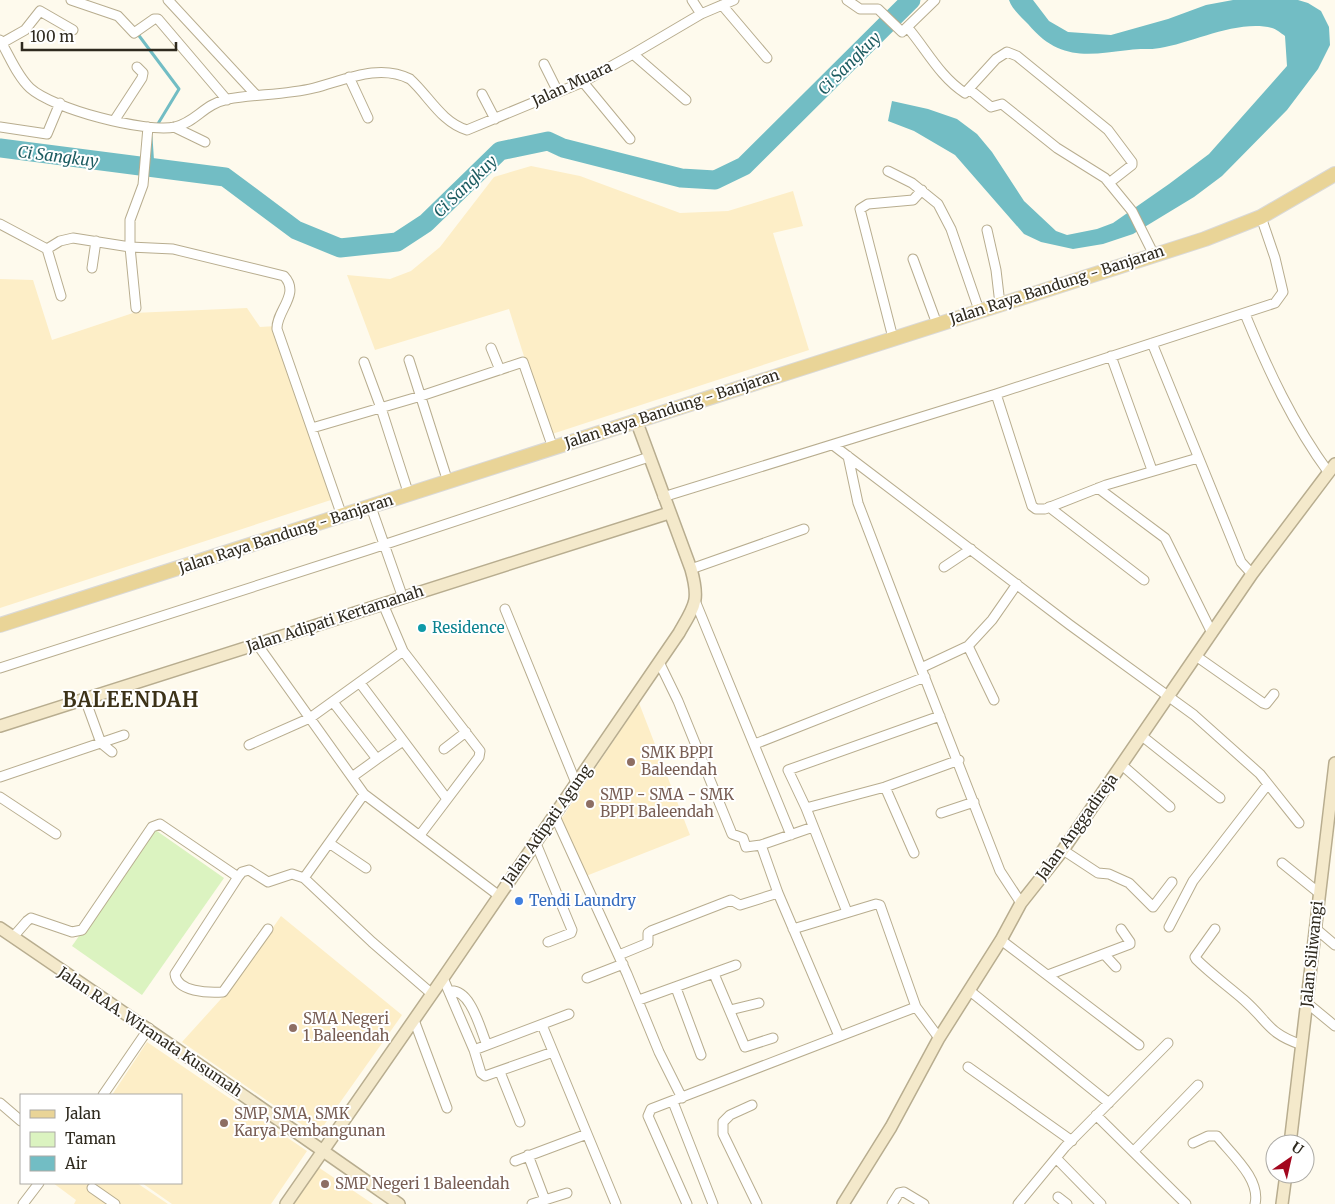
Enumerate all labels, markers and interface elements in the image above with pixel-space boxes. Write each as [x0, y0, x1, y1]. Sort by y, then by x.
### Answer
scale bar [22, 20, 176, 52]
text: 100 m [30, 27, 74, 46]
water label: Ci Sangkuy [813, 27, 885, 99]
street label: Jalan Muara [528, 57, 615, 111]
water label: Ci Sangkuy [16, 141, 100, 171]
water label: Ci Sangkuy [429, 150, 501, 221]
street label: Jalan Raya Bandung - Banjaran [946, 241, 1167, 329]
street label: Jalan Raya Bandung - Banjaran [561, 365, 782, 453]
street label: Jalan Raya Bandung - Banjaran [175, 490, 396, 578]
street label: Jalan Adipati Kertamanah [243, 581, 426, 656]
place label: Residence [432, 618, 505, 637]
marker: Residence [416, 622, 428, 634]
district label: BALEENDAH [62, 687, 200, 712]
place label: SMK BPPI Baleendah [641, 743, 717, 779]
marker: SMK BPPI Baleendah [625, 756, 637, 768]
street label: Jalan Adipati Agung [497, 761, 595, 890]
street label: Jalan Anggadireja [1031, 770, 1122, 884]
place label: SMP - SMA - SMK BPPI Baleendah [600, 785, 734, 821]
marker: SMP - SMA - SMK BPPI Baleendah [584, 798, 596, 810]
place label: Tendi Laundry [529, 891, 636, 910]
marker: Tendi Laundry [513, 895, 525, 907]
street label: Jalan Siliwangi [1296, 900, 1327, 1009]
street label: Jalan RAA. Wiranata Kusumah [54, 962, 246, 1101]
place label: SMA Negeri 1 Baleendah [303, 1009, 390, 1045]
marker: SMA Negeri 1 Baleendah [287, 1022, 299, 1034]
legend [20, 1094, 182, 1184]
text: Jalan [64, 1104, 101, 1123]
place label: SMP, SMA, SMK Karya Pembangunan [234, 1104, 385, 1140]
marker: SMP, SMA, SMK Karya Pembangunan [218, 1117, 230, 1129]
text: Taman [65, 1129, 116, 1148]
north arrow [1265, 1134, 1315, 1184]
text: U [1288, 1138, 1307, 1159]
text: Air [64, 1154, 87, 1173]
place label: SMP Negeri 1 Baleendah [335, 1174, 510, 1193]
marker: SMP Negeri 1 Baleendah [319, 1178, 331, 1190]

